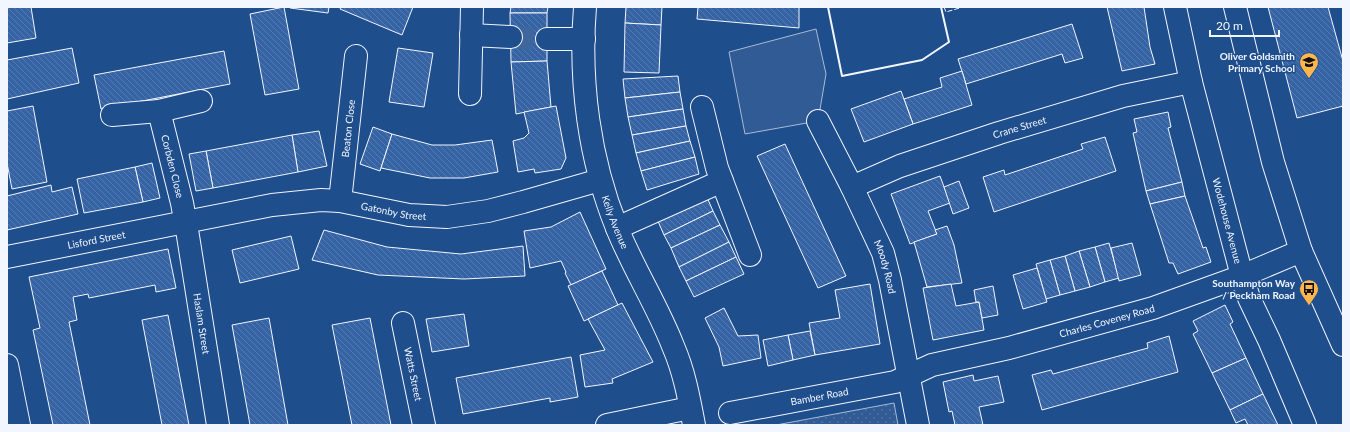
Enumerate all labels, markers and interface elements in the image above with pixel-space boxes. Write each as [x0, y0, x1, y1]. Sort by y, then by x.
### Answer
scale bar [1210, 12, 1279, 38]
text: 20 m [1216, 18, 1243, 33]
place label: Oliver Goldsmith Primary School [1220, 50, 1295, 74]
school or university icon: Oliver Goldsmith Primary School [1298, 51, 1320, 79]
street label: Beaton Close [339, 99, 357, 158]
street label: Crane Street [991, 113, 1048, 141]
street label: Corbden Close [159, 133, 187, 199]
street label: Wodehouse Avenue [1210, 176, 1244, 265]
street label: Kelly Avenue [600, 194, 631, 251]
street label: Gatonby Street [360, 199, 427, 222]
street label: Lisford Street [66, 228, 127, 251]
street label: Moody Road [872, 238, 899, 295]
place label: Southampton Way / Peckham Road [1212, 277, 1296, 301]
bus stop icon: Southampton Way / Peckham Road [1298, 278, 1320, 306]
street label: Haslam Street [191, 292, 213, 355]
street label: Charles Coveney Road [1058, 302, 1156, 340]
street label: Watts Street [402, 346, 425, 402]
street label: Bamber Road [789, 385, 849, 408]

